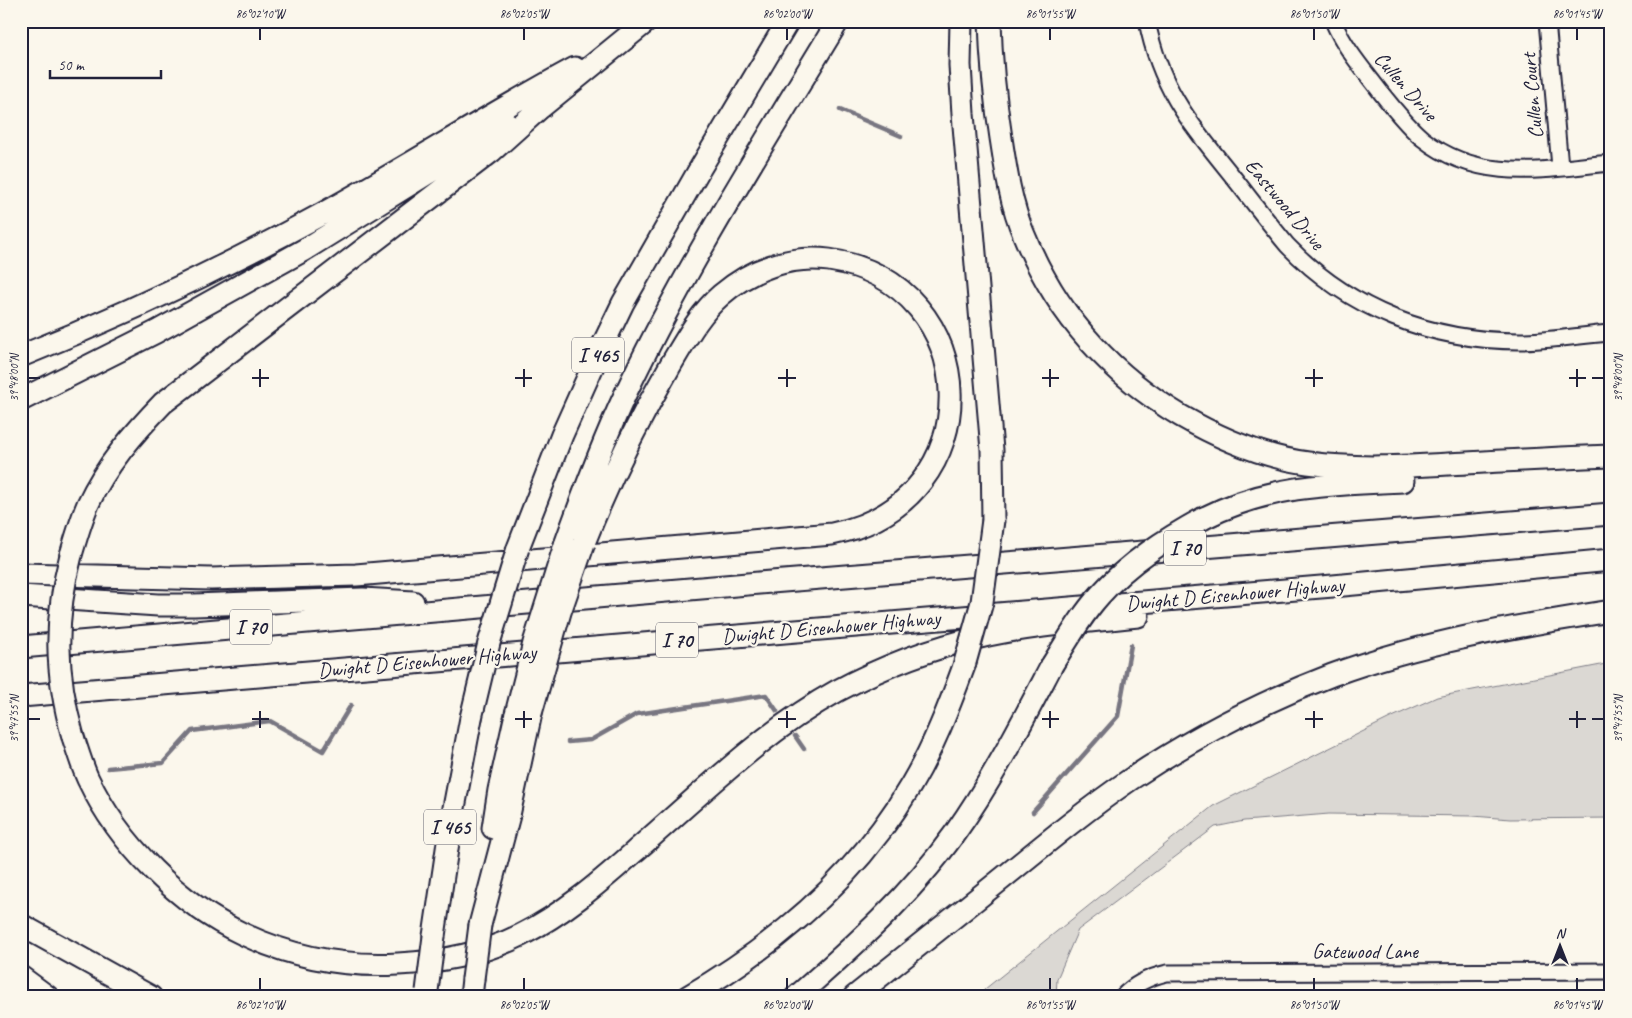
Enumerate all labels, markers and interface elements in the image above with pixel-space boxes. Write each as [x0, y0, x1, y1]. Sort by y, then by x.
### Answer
text: 86°02'10"W [236, 6, 287, 22]
text: 86°02'05"W [500, 6, 551, 22]
text: 86°02'00"W [763, 6, 814, 22]
text: 86°01'55"W [1026, 6, 1077, 22]
text: 86°01'50"W [1290, 6, 1341, 22]
text: 86°01'45"W [1553, 6, 1604, 22]
street label: Cullen Drive [1369, 46, 1445, 128]
scale bar [50, 48, 161, 80]
street label: Cullen Court [1515, 50, 1549, 140]
text: 50 m [58, 56, 85, 75]
street label: Eastwood Drive [1239, 153, 1331, 256]
road number: I 465 [572, 338, 624, 372]
text: 39°48'00"N [6, 353, 22, 402]
text: 39°48'00"N [1610, 353, 1626, 402]
road number: I 70 [1164, 530, 1206, 566]
street label: Dwight D Eisenhower Highway [1125, 571, 1347, 616]
street label: Dwight D Eisenhower Highway [721, 604, 943, 649]
road number: I 70 [230, 610, 272, 644]
road number: I 70 [656, 622, 698, 658]
street label: Dwight D Eisenhower Highway [317, 638, 539, 683]
text: 39°47'55"N [6, 694, 22, 743]
text: 39°47'55"N [1610, 694, 1626, 743]
road number: I 465 [424, 810, 476, 844]
north arrow [1534, 920, 1584, 970]
text: N [1556, 925, 1567, 942]
street label: Gatewood Lane [1312, 938, 1419, 964]
text: 86°02'10"W [236, 997, 287, 1013]
text: 86°02'05"W [500, 997, 551, 1013]
text: 86°02'00"W [763, 997, 814, 1013]
text: 86°01'55"W [1026, 997, 1077, 1013]
text: 86°01'50"W [1290, 997, 1341, 1013]
text: 86°01'45"W [1553, 997, 1604, 1013]

